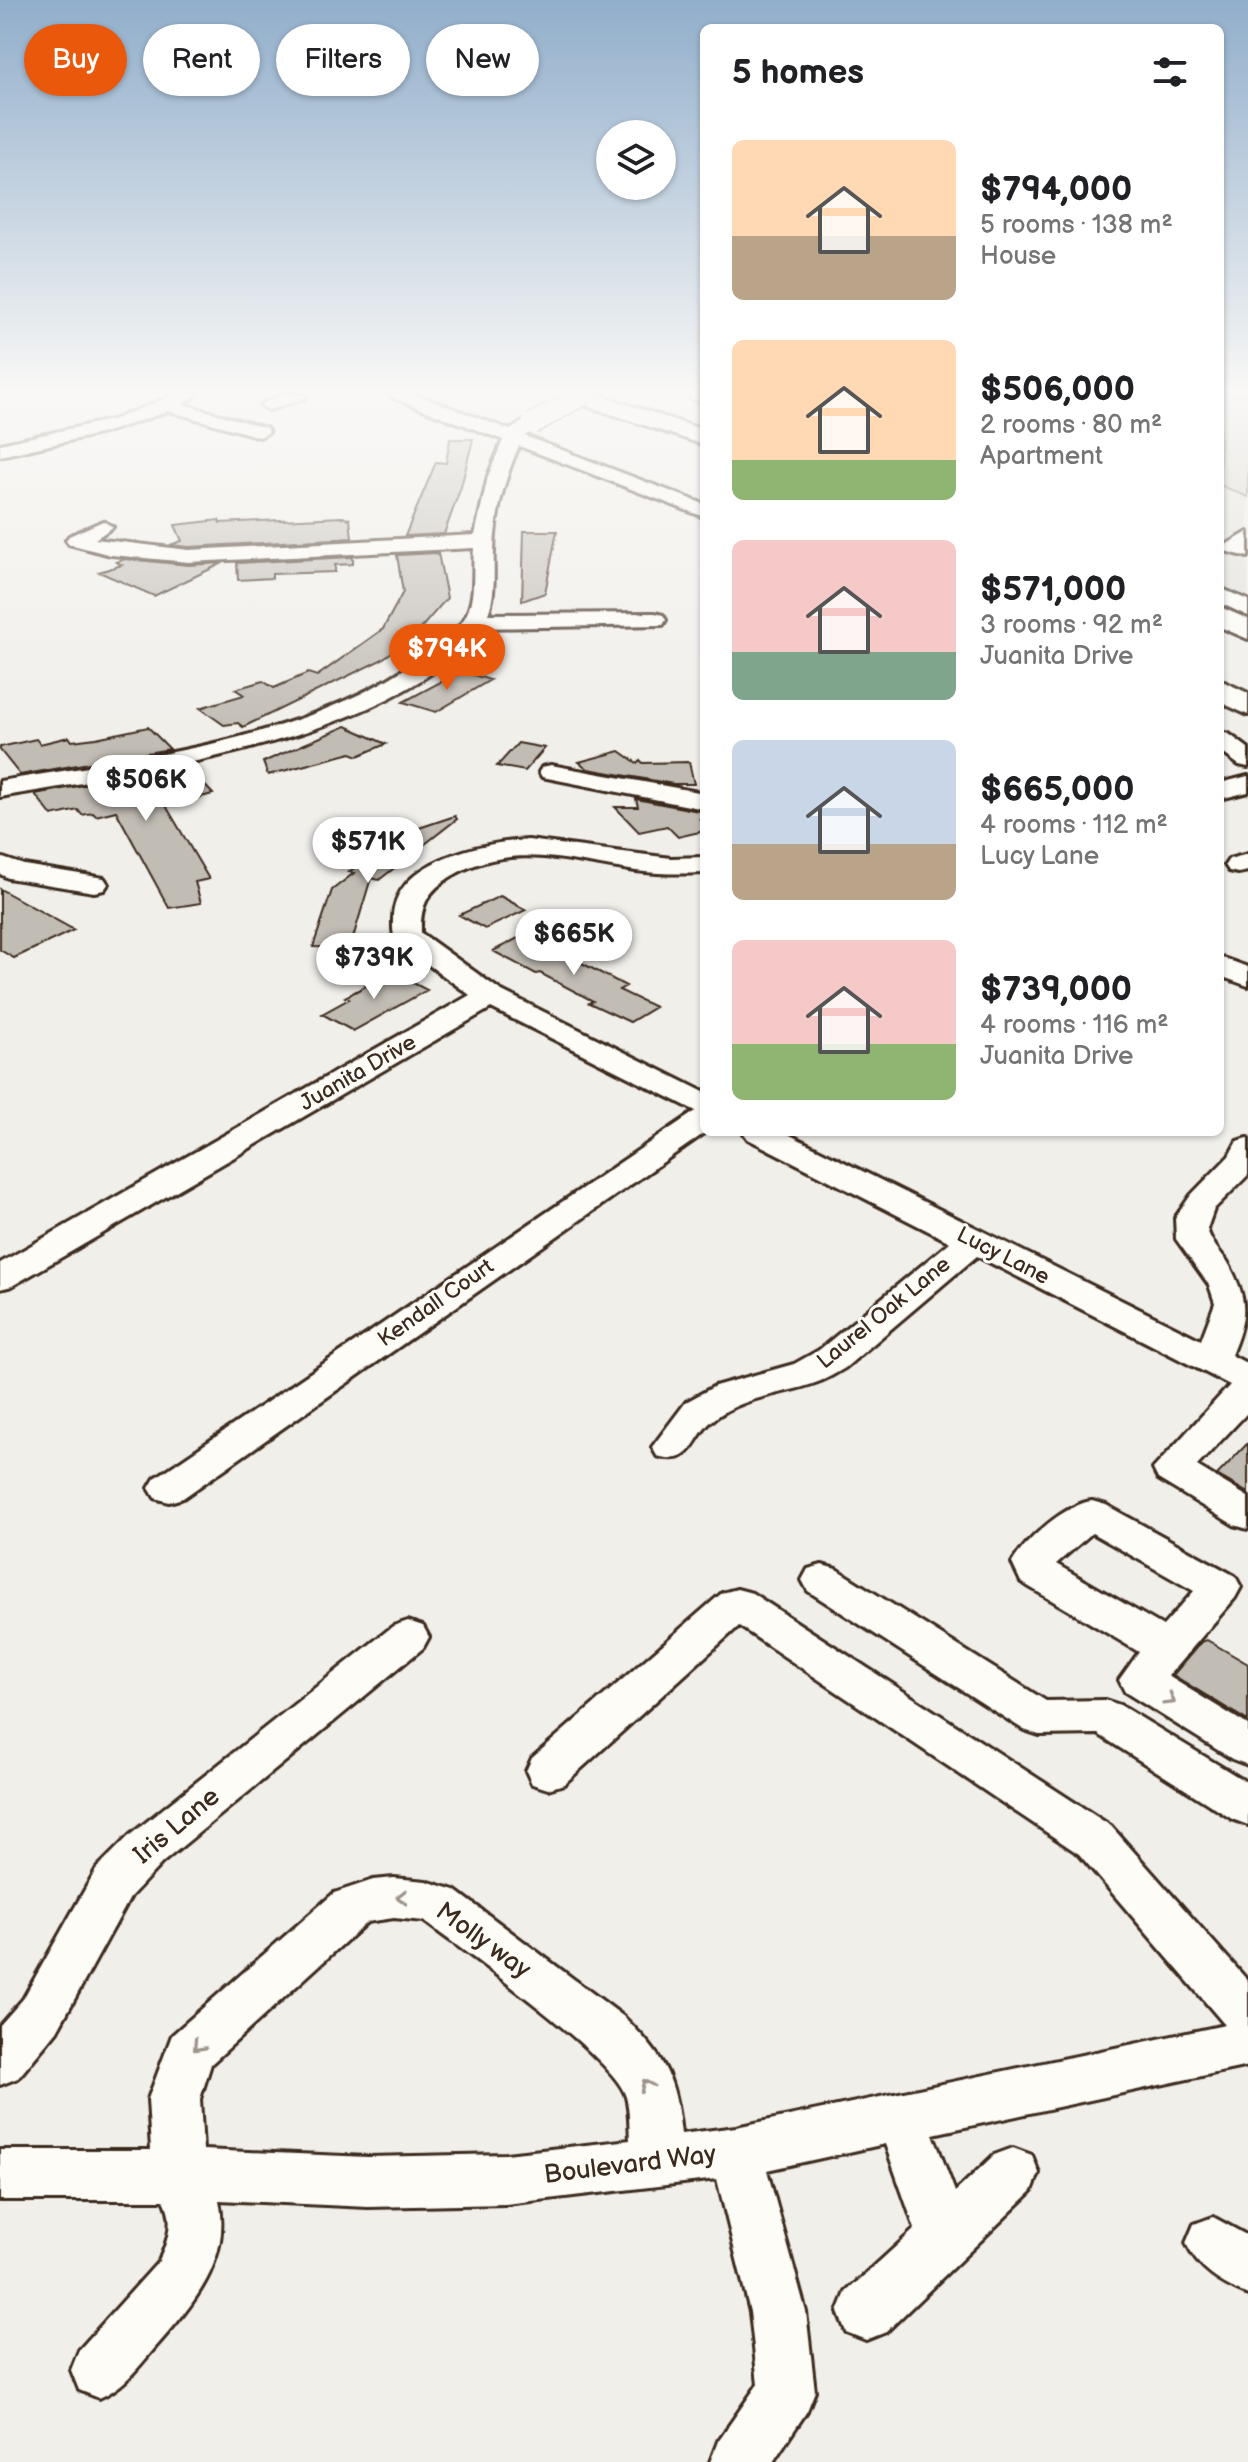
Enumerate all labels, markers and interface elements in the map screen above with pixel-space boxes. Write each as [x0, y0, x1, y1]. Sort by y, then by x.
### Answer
chip: Buy [24, 24, 127, 96]
chip: Rent [143, 24, 260, 96]
chip: Filters [276, 24, 410, 96]
chip: New [426, 24, 539, 96]
icon: filters [1148, 50, 1192, 94]
text: 5 homes [732, 52, 864, 93]
map controls [596, 120, 676, 200]
button: layers [596, 120, 676, 200]
text: $794,000 [980, 169, 1132, 210]
icon: home [796, 172, 892, 268]
text: 5 rooms · 138 m² [980, 210, 1173, 241]
text: House [980, 241, 1056, 272]
text: $506,000 [980, 369, 1135, 410]
icon: home [796, 372, 892, 468]
text: 2 rooms · 80 m² [980, 410, 1162, 441]
text: Apartment [980, 441, 1103, 472]
text: $571,000 [980, 569, 1126, 610]
icon: home [796, 572, 892, 668]
text: 3 rooms · 92 m² [980, 610, 1163, 641]
pin: $794K [391, 624, 503, 692]
text: $794K [407, 634, 487, 665]
text: Juanita Drive [980, 641, 1134, 672]
pin: $506K [90, 755, 202, 823]
text: $506K [105, 765, 187, 796]
text: $665,000 [980, 769, 1134, 810]
icon: home [796, 772, 892, 868]
text: 4 rooms · 112 m² [980, 810, 1168, 841]
pin: $571K [312, 817, 424, 885]
text: $571K [330, 827, 406, 858]
text: Lucy Lane [980, 841, 1099, 872]
pin: $665K [518, 909, 630, 977]
text: $665K [533, 919, 615, 950]
pin: $739K [318, 933, 430, 1001]
text: $739K [334, 943, 414, 974]
text: $739,000 [980, 969, 1132, 1010]
icon: home [796, 972, 892, 1068]
text: 4 rooms · 116 m² [980, 1010, 1168, 1041]
street label: Juanita Drive [295, 1029, 421, 1117]
text: Juanita Drive [980, 1041, 1134, 1072]
street label: Lucy Lane [952, 1221, 1054, 1291]
street label: Laurel Oak Lane [812, 1251, 956, 1375]
street label: Kendall Court [373, 1253, 499, 1353]
one-way arrow [1161, 1690, 1176, 1706]
street label: Iris Lane [128, 1781, 226, 1871]
one-way arrow [395, 1888, 408, 1906]
street label: Molly way [430, 1896, 537, 1986]
one-way arrow [192, 2037, 207, 2051]
one-way arrow [640, 2079, 656, 2094]
street label: Boulevard Way [542, 2139, 718, 2191]

